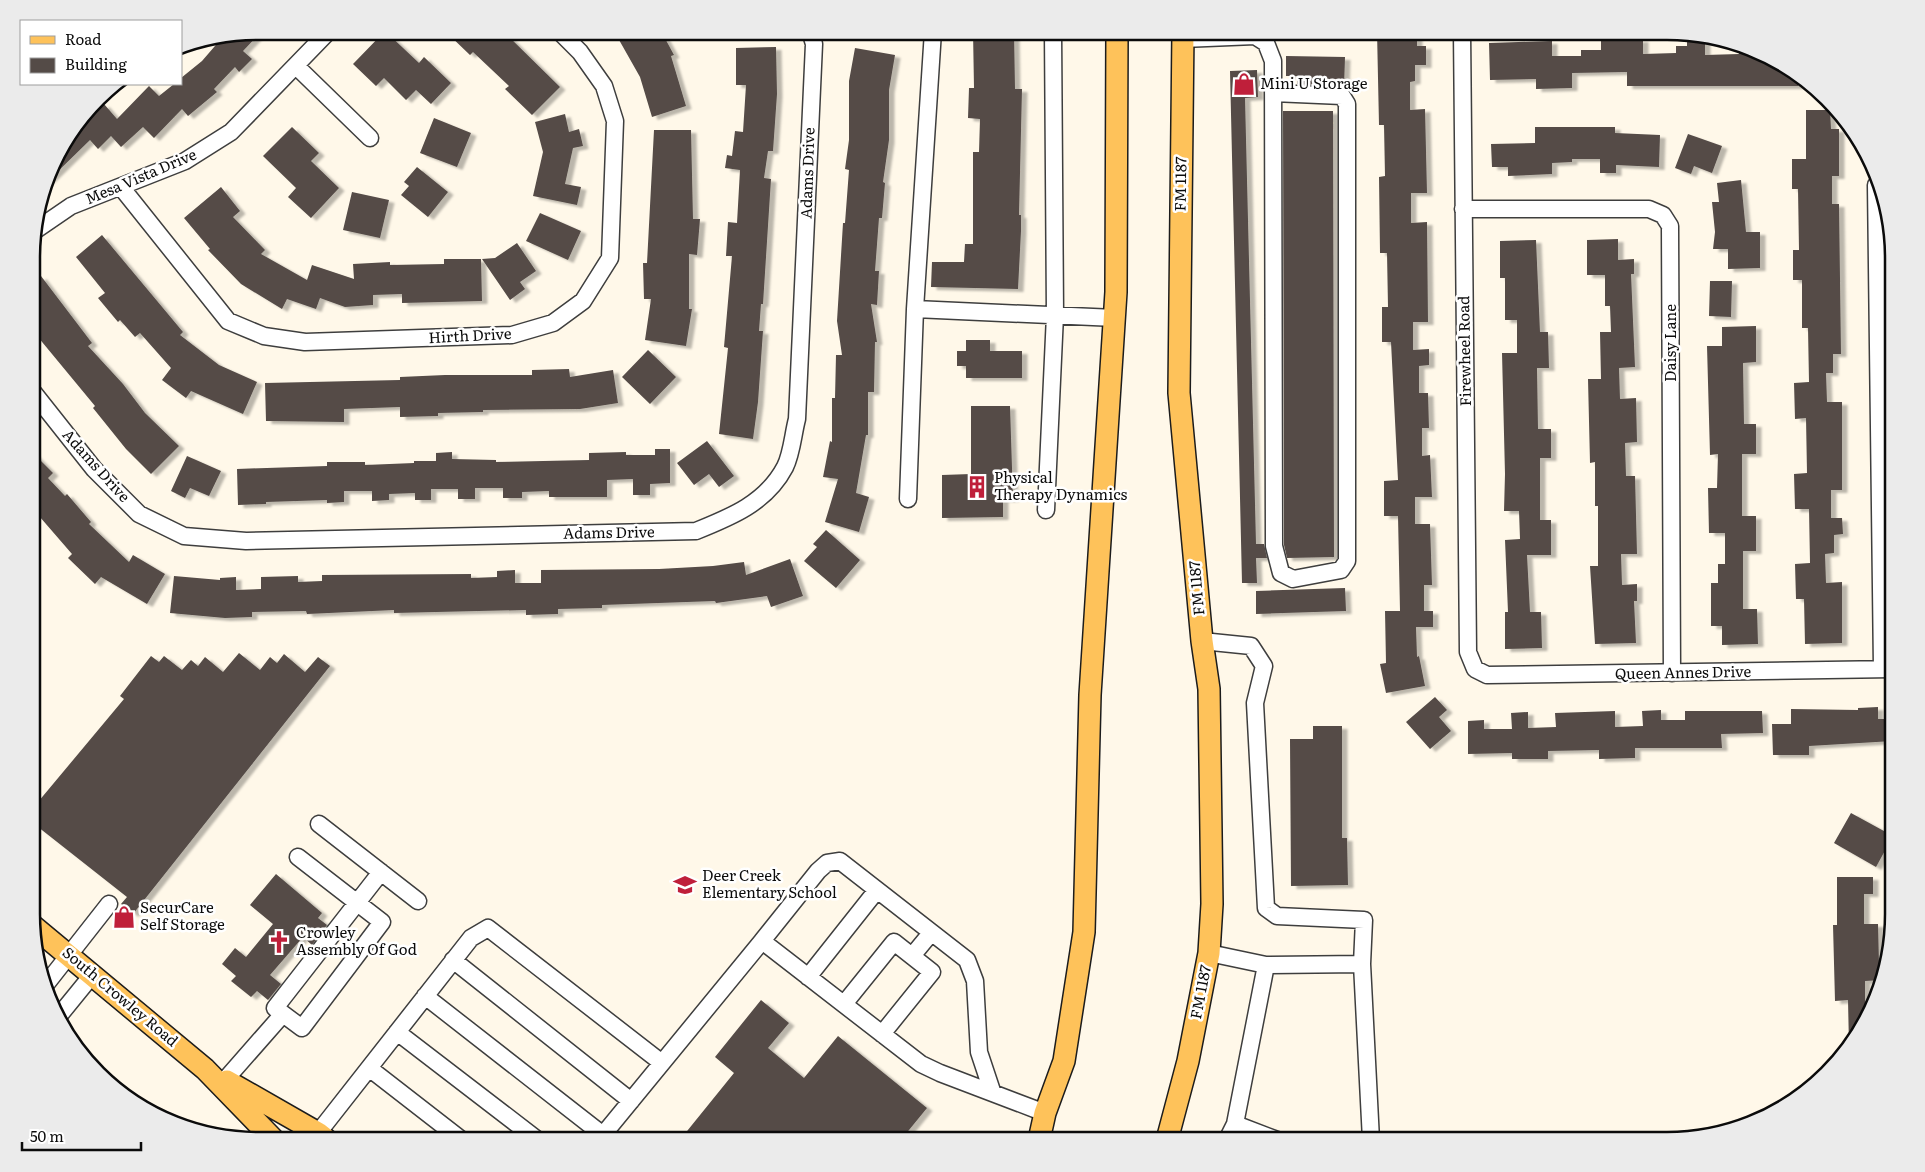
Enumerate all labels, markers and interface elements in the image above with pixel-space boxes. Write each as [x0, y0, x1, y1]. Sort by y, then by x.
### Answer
legend [20, 20, 182, 85]
text: Road [65, 27, 101, 50]
text: Building [65, 52, 127, 75]
shop icon: Mini U Storage [1231, 71, 1257, 97]
place label: Mini U Storage [1260, 71, 1368, 94]
street label: Adams Drive [793, 127, 820, 219]
street label: Mesa Vista Drive [81, 142, 200, 209]
street label: FM 1187 [1168, 156, 1191, 212]
street label: Firewheel Road [1451, 295, 1476, 407]
street label: Daisy Lane [1658, 304, 1681, 382]
street label: Hirth Drive [428, 321, 512, 348]
street label: Adams Drive [58, 423, 136, 507]
place label: Physical Therapy Dynamics [994, 465, 1128, 505]
building icon: Physical Therapy Dynamics [964, 474, 990, 500]
street label: Adams Drive [563, 519, 655, 544]
street label: FM 1187 [1182, 559, 1209, 617]
street label: Queen Annes Drive [1615, 659, 1752, 684]
place label: Deer Creek Elementary School [702, 863, 837, 903]
school or university icon: Deer Creek Elementary School [672, 872, 698, 898]
place label: SecurCare Self Storage [140, 895, 225, 935]
shop icon: SecurCare Self Storage [111, 904, 137, 930]
place label: Crowley Assembly Of God [296, 920, 417, 960]
church icon: Crowley Assembly Of God [266, 929, 292, 955]
street label: South Crowley Road [58, 940, 184, 1051]
street label: FM 1187 [1183, 962, 1216, 1021]
scale bar [22, 1120, 141, 1152]
text: 50 m [30, 1124, 64, 1147]

